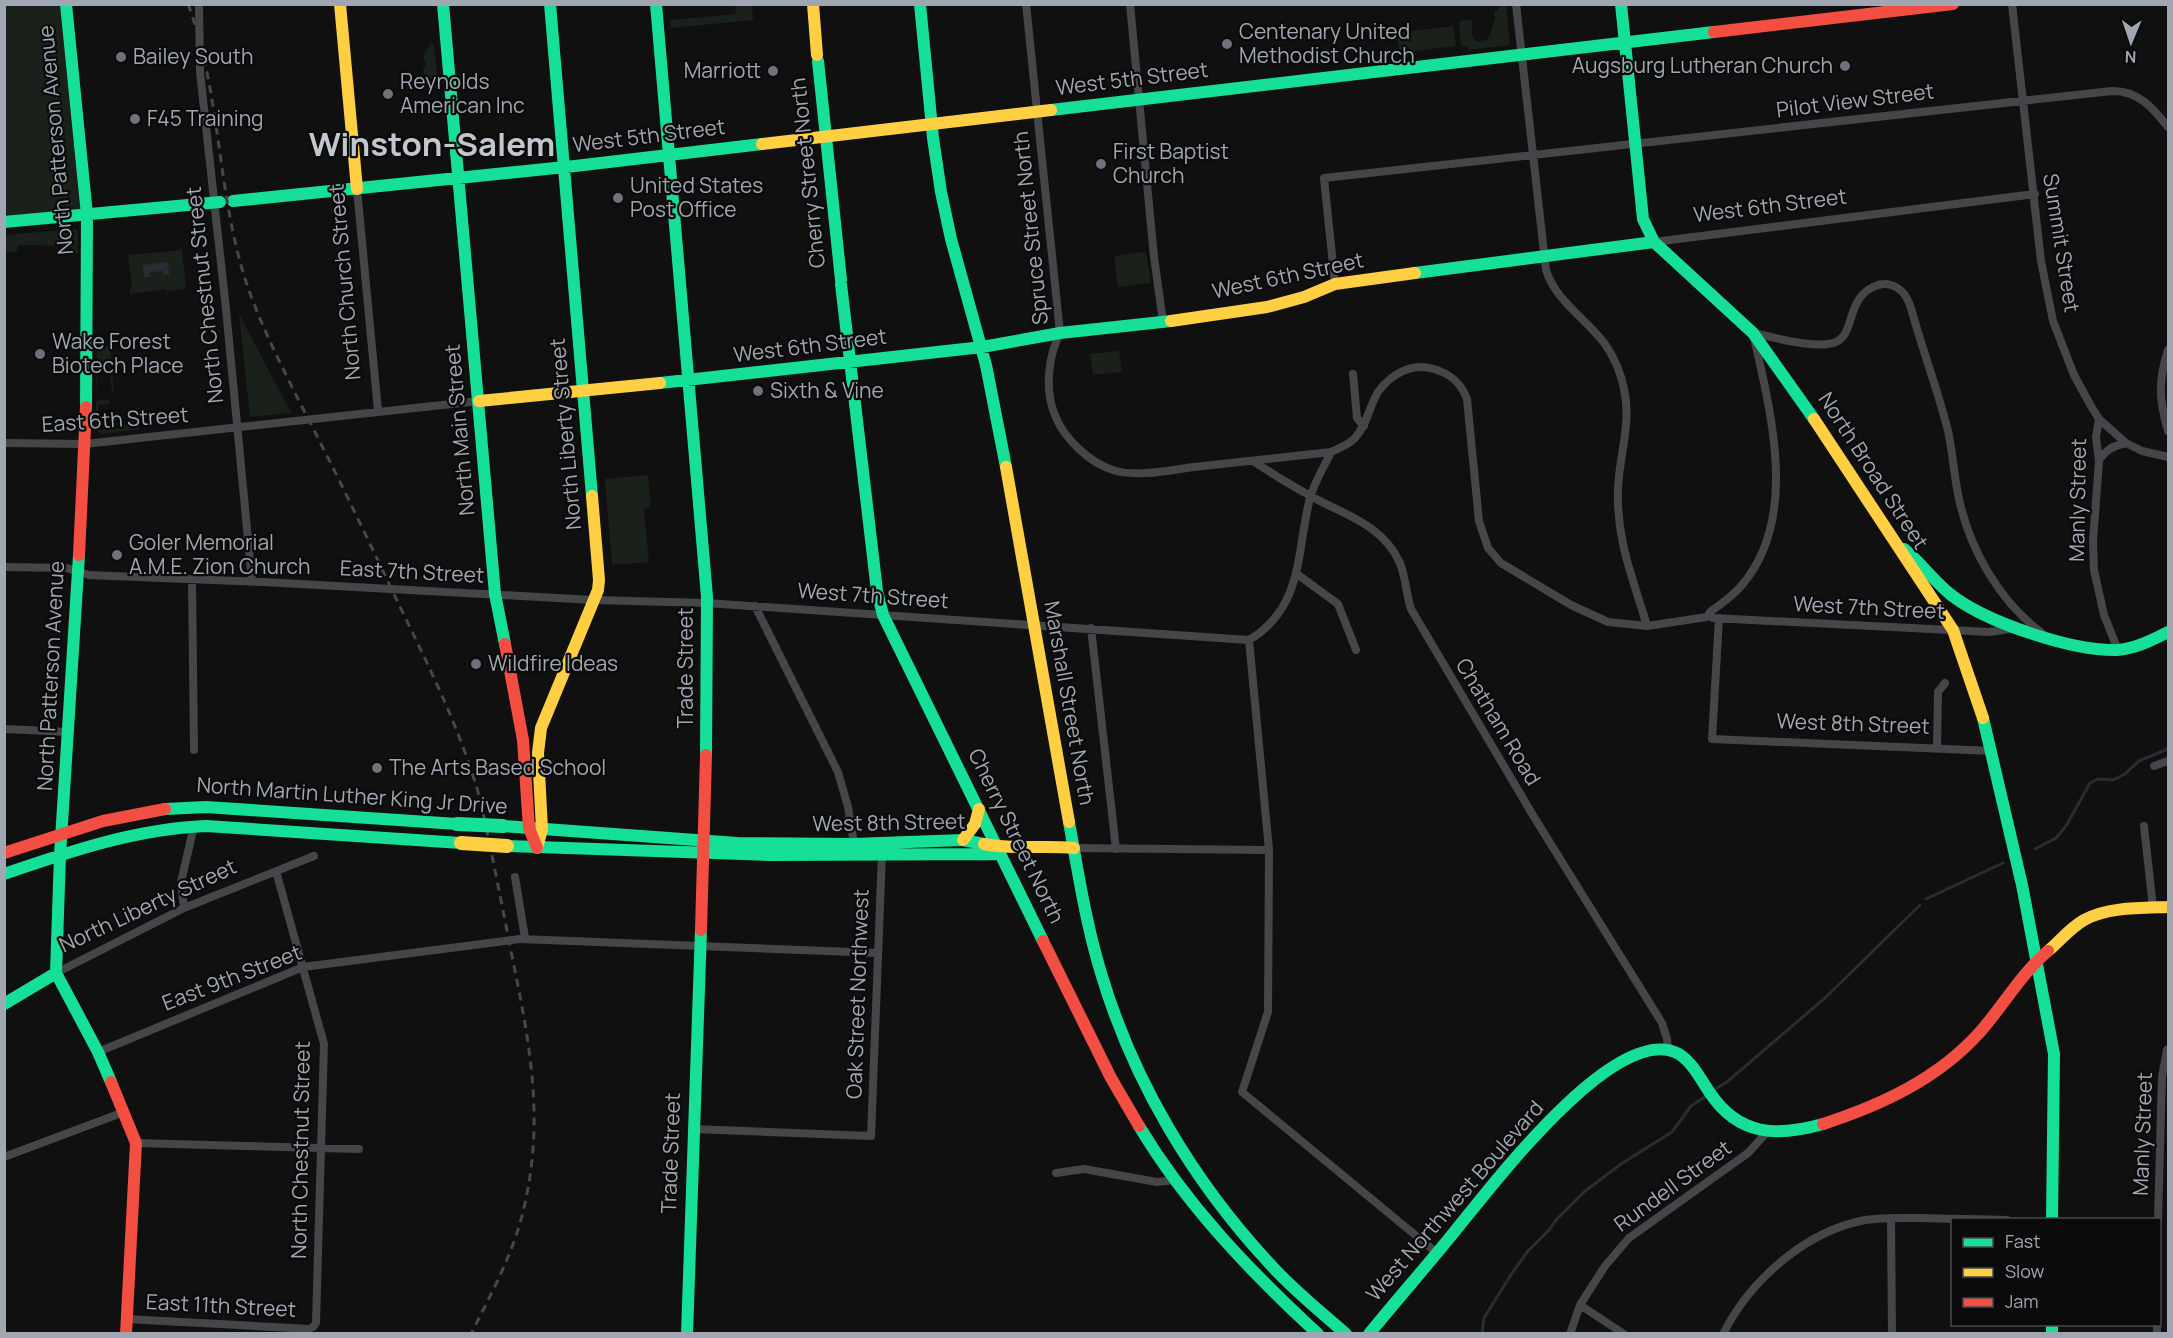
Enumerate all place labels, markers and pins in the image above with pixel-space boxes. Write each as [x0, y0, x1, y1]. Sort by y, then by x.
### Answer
place label: Centenary United Methodist Church [1239, 17, 1415, 69]
marker: Centenary United Methodist Church [1220, 37, 1234, 51]
place label: Bailey South [133, 42, 253, 70]
marker: Bailey South [114, 50, 128, 64]
place label: Augsburg Lutheran Church [1572, 51, 1833, 79]
place label: Marriott [684, 56, 761, 84]
marker: Augsburg Lutheran Church [1838, 59, 1852, 73]
marker: Marriott [766, 64, 780, 78]
place label: Reynolds American Inc [400, 67, 525, 119]
marker: Reynolds American Inc [381, 87, 395, 101]
place label: F45 Training [147, 104, 264, 132]
marker: F45 Training [128, 112, 142, 126]
place label: First Baptist Church [1113, 137, 1229, 189]
marker: First Baptist Church [1094, 157, 1108, 171]
place label: United States Post Office [630, 171, 763, 223]
marker: United States Post Office [611, 191, 625, 205]
place label: Wake Forest Biotech Place [52, 327, 184, 379]
marker: Wake Forest Biotech Place [33, 347, 47, 361]
place label: Sixth & Vine [770, 376, 884, 404]
marker: Sixth & Vine [751, 384, 765, 398]
place label: Goler Memorial A.M.E. Zion Church [129, 528, 310, 580]
marker: Goler Memorial A.M.E. Zion Church [110, 548, 124, 562]
place label: Wildfire Ideas [488, 649, 618, 677]
marker: Wildfire Ideas [469, 657, 483, 671]
place label: The Arts Based School [389, 753, 606, 781]
marker: The Arts Based School [370, 761, 384, 775]

